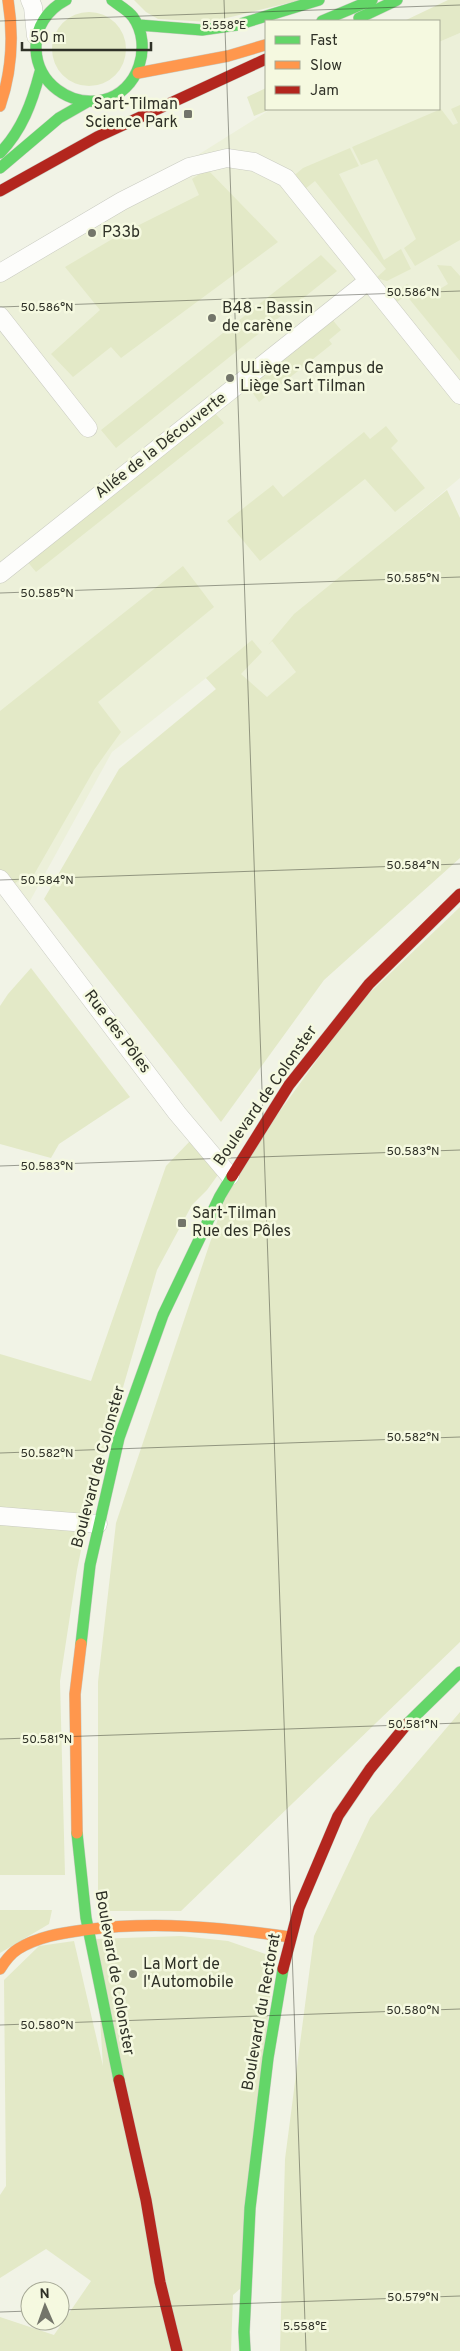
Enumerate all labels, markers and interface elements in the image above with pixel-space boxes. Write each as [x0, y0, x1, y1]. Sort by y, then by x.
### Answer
text: 5.558°E [202, 18, 246, 34]
scale bar [22, 20, 151, 52]
legend [265, 20, 440, 110]
text: 50 m [30, 29, 65, 48]
text: Fast [310, 32, 338, 51]
text: Slow [310, 57, 342, 76]
text: Jam [310, 82, 339, 101]
place label: Sart-Tilman Science Park [85, 95, 178, 133]
marker: Sart-Tilman Science Park [182, 108, 194, 120]
place label: P33b [102, 223, 140, 243]
marker: P33b [86, 227, 98, 239]
text: 50.586°N [386, 285, 440, 301]
place label: B48 - Bassin de carène [222, 299, 313, 337]
text: 50.586°N [20, 300, 74, 316]
marker: B48 - Bassin de carène [206, 312, 218, 324]
place label: ULiège - Campus de Liège Sart Tilman [240, 359, 384, 397]
marker: ULiège - Campus de Liège Sart Tilman [224, 372, 236, 384]
street label: Allée de la Découverte [91, 388, 231, 504]
text: 50.585°N [386, 571, 440, 587]
text: 50.585°N [20, 586, 74, 602]
text: 50.584°N [386, 858, 440, 874]
text: 50.584°N [20, 873, 74, 889]
street label: Rue des Pôles [79, 986, 155, 1078]
street label: Boulevard de Colonster [210, 1022, 322, 1170]
text: 50.583°N [386, 1144, 440, 1160]
text: 50.583°N [20, 1159, 74, 1175]
place label: Sart-Tilman Rue des Pôles [192, 1204, 291, 1242]
marker: Sart-Tilman Rue des Pôles [176, 1217, 188, 1229]
street label: Boulevard de Colonster [68, 1384, 130, 1550]
text: 50.582°N [386, 1430, 440, 1446]
text: 50.582°N [20, 1446, 74, 1462]
text: 50.581°N [388, 1717, 438, 1733]
text: 50.581°N [22, 1732, 72, 1748]
street label: Boulevard de Colonster [90, 1889, 138, 2057]
street label: Boulevard du Rectorat [238, 1932, 286, 2092]
place label: La Mort de l'Automobile [143, 1955, 234, 1993]
marker: La Mort de l'Automobile [127, 1968, 139, 1980]
text: 50.580°N [386, 2003, 440, 2019]
text: 50.580°N [20, 2018, 74, 2034]
north arrow [20, 2281, 70, 2331]
text: N [39, 2286, 50, 2303]
text: 50.579°N [387, 2290, 439, 2306]
text: 5.558°E [283, 2319, 327, 2335]

